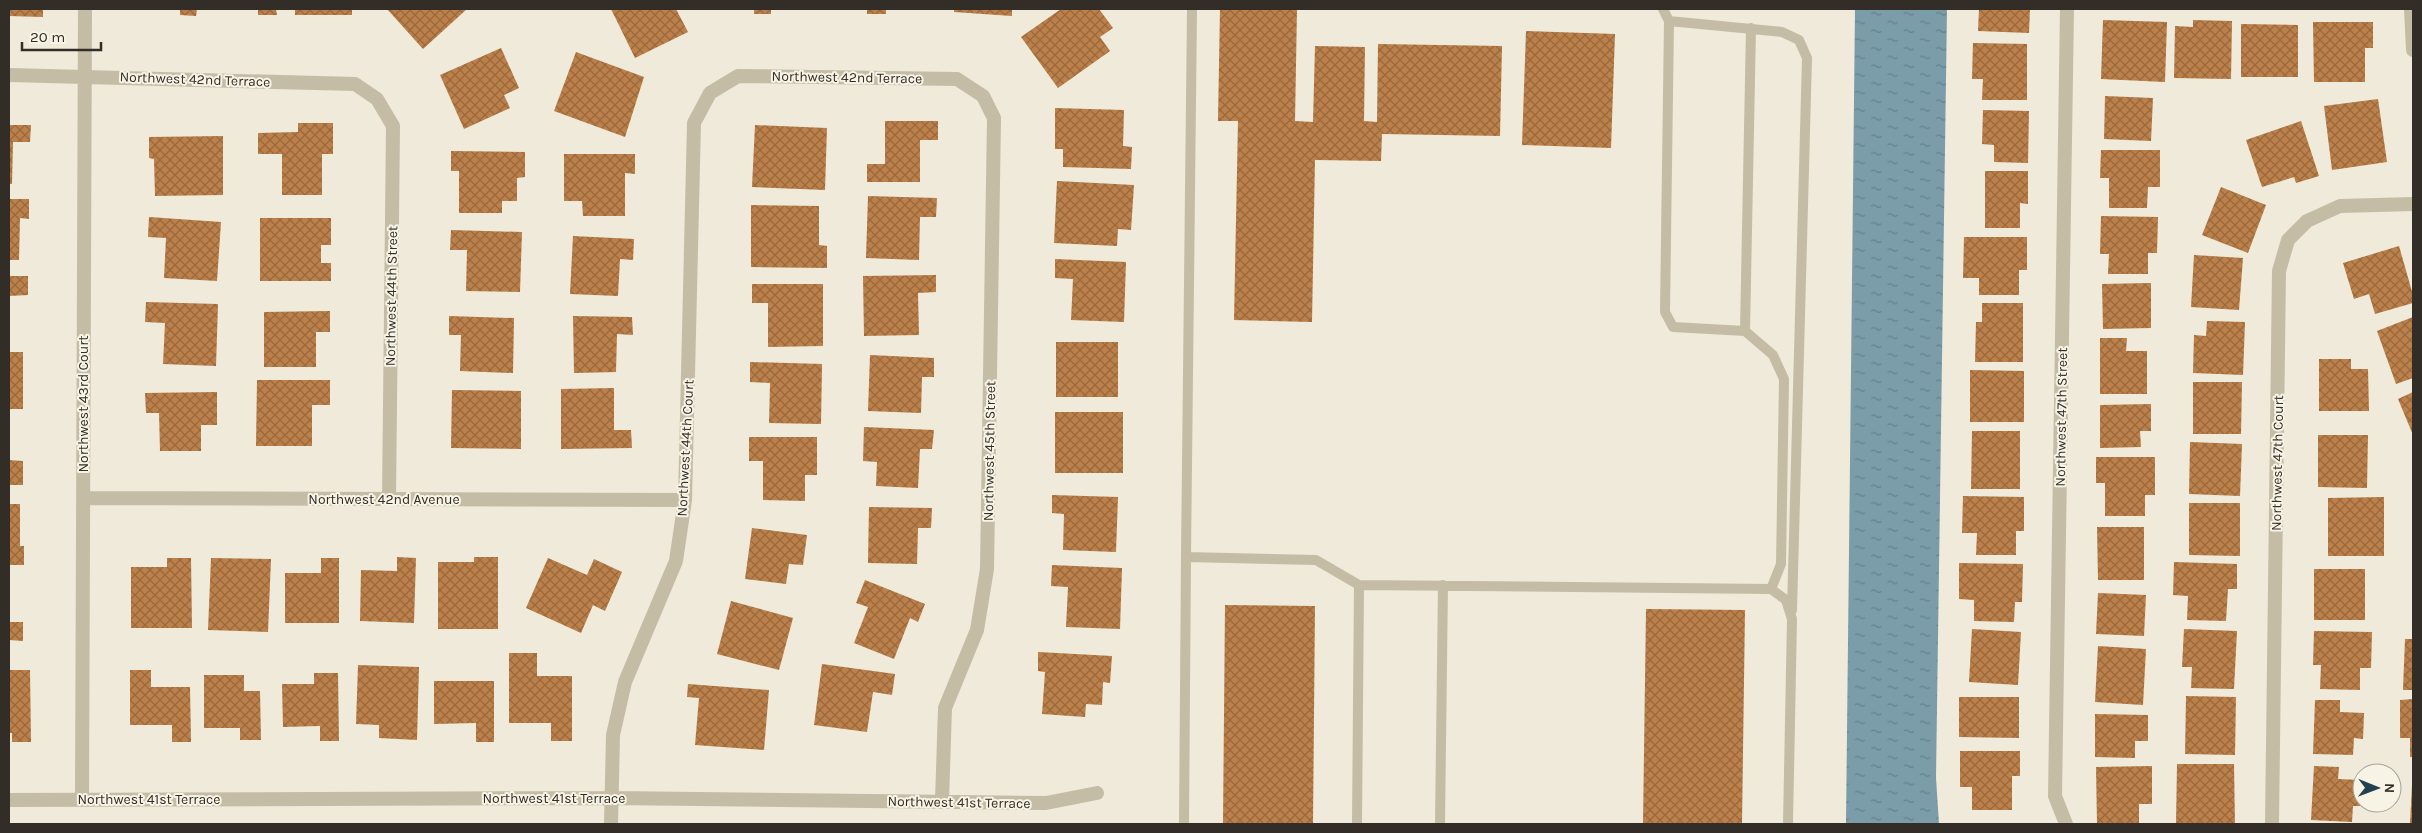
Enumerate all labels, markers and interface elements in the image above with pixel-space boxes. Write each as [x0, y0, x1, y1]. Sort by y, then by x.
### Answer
scale bar [22, 20, 101, 52]
text: 20 m [30, 28, 65, 46]
street label: Northwest 42nd Terrace [119, 68, 271, 91]
street label: Northwest 42nd Terrace [772, 68, 922, 87]
street label: Northwest 44th Street [382, 226, 401, 366]
street label: Northwest 43rd Court [75, 335, 92, 473]
street label: Northwest 47th Street [2052, 347, 2071, 487]
street label: Northwest 44th Court [673, 379, 698, 517]
street label: Northwest 45th Street [980, 381, 999, 521]
street label: Northwest 47th Court [2268, 395, 2287, 531]
street label: Northwest 42nd Avenue [308, 491, 460, 508]
north arrow [2352, 763, 2402, 813]
text: N [2381, 783, 2398, 793]
street label: Northwest 41st Terrace [482, 790, 626, 807]
street label: Northwest 41st Terrace [77, 791, 221, 808]
street label: Northwest 41st Terrace [887, 793, 1031, 812]

